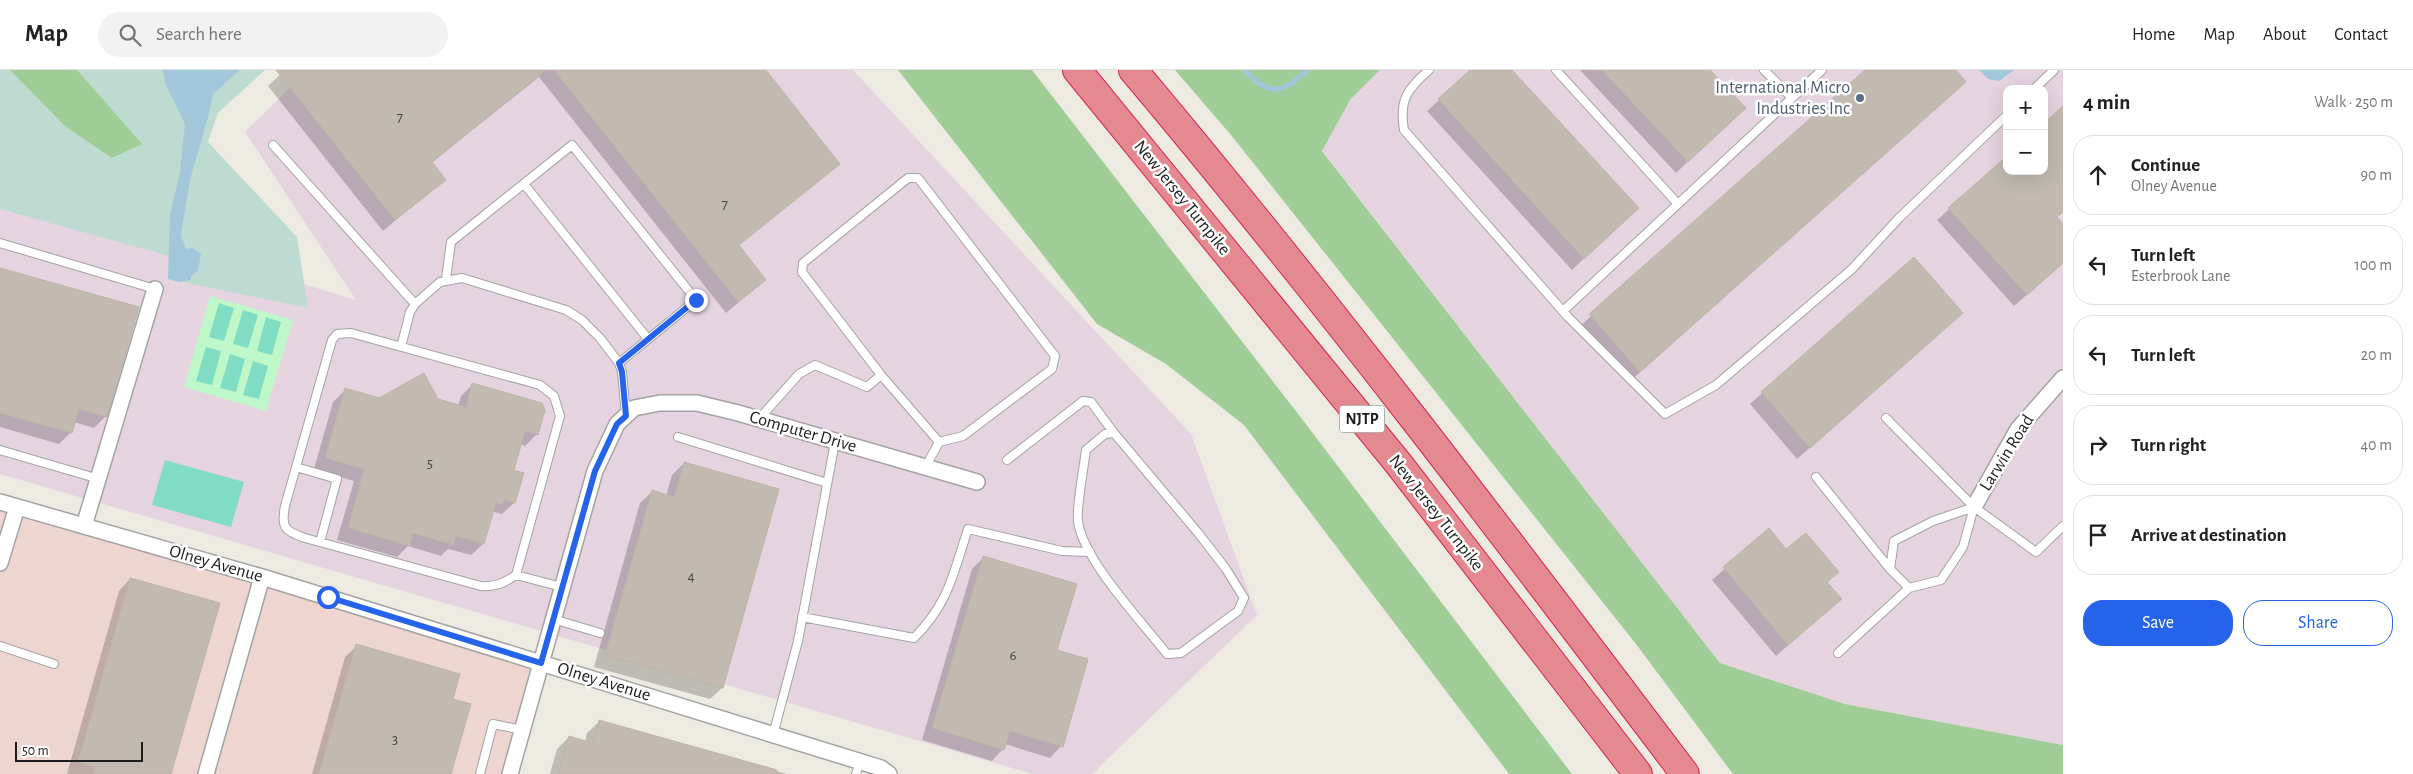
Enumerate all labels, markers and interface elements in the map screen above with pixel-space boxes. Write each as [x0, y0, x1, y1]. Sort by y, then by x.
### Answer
search box [98, 12, 448, 57]
icon: search [116, 21, 144, 49]
text: Map [25, 22, 68, 46]
text: Search here [156, 25, 242, 44]
text: Home [2132, 26, 2175, 44]
text: Map [2203, 26, 2235, 44]
text: About [2263, 26, 2306, 44]
text: Contact [2334, 26, 2388, 44]
place label: International Micro Industries Inc [1715, 79, 1850, 118]
map controls [2003, 85, 2048, 175]
button: + [2003, 85, 2048, 130]
marker: International Micro Industries Inc [1854, 92, 1866, 104]
text: 4 min [2083, 92, 2130, 113]
text: Walk · 250 m [2314, 94, 2393, 110]
house number: 7 [397, 110, 403, 125]
button: − [2003, 130, 2048, 175]
street label: New Jersey Turnpike [1130, 137, 1234, 259]
text: Continue [2131, 156, 2200, 175]
icon: ahead [2084, 161, 2112, 189]
text: 90 m [2361, 167, 2392, 183]
text: Olney Avenue [2131, 178, 2217, 194]
house number: 7 [722, 197, 728, 212]
text: Turn left [2131, 246, 2195, 265]
icon: left [2084, 251, 2112, 279]
text: 100 m [2354, 257, 2392, 273]
text: Esterbrook Lane [2131, 268, 2230, 284]
route end [685, 289, 708, 312]
icon: left [2084, 341, 2112, 369]
text: Turn left [2131, 346, 2195, 365]
text: 20 m [2361, 347, 2392, 363]
road number: NJTP [1340, 406, 1384, 432]
street label: Computer Drive [747, 408, 859, 456]
street label: Larwin Road [1977, 412, 2037, 494]
icon: right [2084, 431, 2112, 459]
text: Turn right [2131, 436, 2206, 455]
text: 40 m [2360, 437, 2392, 453]
street label: New Jersey Turnpike [1385, 452, 1487, 574]
house number: 5 [427, 456, 433, 471]
icon: arrive [2084, 521, 2112, 549]
text: Arrive at destination [2131, 526, 2287, 545]
street label: Olney Avenue [167, 542, 265, 586]
house number: 4 [687, 569, 695, 584]
route start [317, 586, 340, 609]
button: Save [2083, 600, 2233, 646]
button: Share [2243, 600, 2393, 646]
house number: 6 [1009, 648, 1017, 663]
street label: Olney Avenue [555, 659, 653, 705]
house number: 3 [392, 732, 398, 747]
scale bar [15, 739, 142, 762]
text: 50 m [22, 744, 49, 758]

